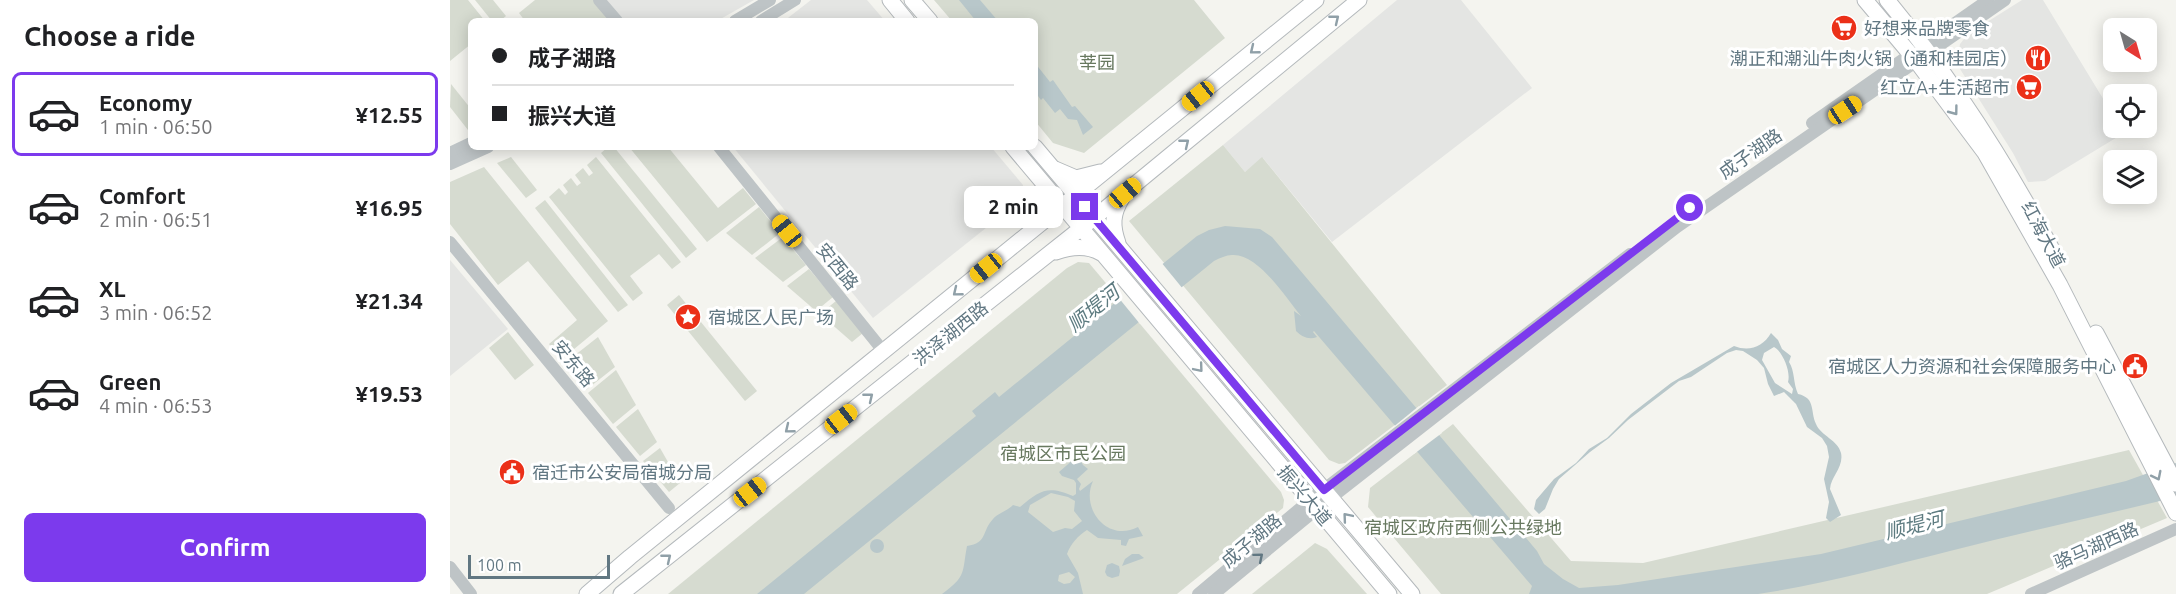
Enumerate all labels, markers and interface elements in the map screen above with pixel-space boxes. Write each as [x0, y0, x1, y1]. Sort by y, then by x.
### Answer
supermarket icon: 好想来品牌零食 [1829, 13, 1859, 43]
one-way arrow [1328, 16, 1339, 27]
place label: 好想来品牌零食 [1864, 18, 1990, 38]
north arrow [2103, 18, 2157, 72]
map controls [2103, 18, 2157, 204]
text: Choose a ride [24, 21, 196, 51]
one-way arrow [1250, 43, 1261, 54]
restaurant icon: 潮正和潮汕牛肉火锅（通和桂园店） [2023, 43, 2053, 73]
text: 成子湖路 [528, 45, 616, 70]
place label: 潮正和潮汕牛肉火锅（通和桂园店） [1730, 48, 2018, 68]
park label: 莘园 [1079, 52, 1115, 72]
supermarket icon: 红立A+生活超市 [2014, 72, 2044, 102]
place label: 红立A+生活超市 [1880, 77, 2010, 97]
car [1178, 78, 1218, 114]
button: locate [2103, 84, 2157, 138]
icon: car [27, 87, 81, 141]
text: Economy [99, 90, 192, 115]
car [1825, 93, 1865, 127]
text: ¥12.55 [356, 102, 423, 127]
text: 振兴大道 [528, 103, 616, 128]
one-way arrow [1946, 105, 1957, 116]
text: 1 min · 06:50 [99, 115, 213, 138]
street label: 成子湖路 [1715, 124, 1785, 182]
one-way arrow [1178, 140, 1189, 151]
button: layers [2103, 150, 2157, 204]
car [1105, 175, 1145, 211]
icon: car [27, 180, 81, 234]
text: Comfort [99, 183, 186, 208]
callout: 2 min [965, 186, 1064, 228]
route end [1071, 193, 1098, 220]
route start [1676, 194, 1703, 221]
text: ¥16.95 [356, 195, 423, 220]
text: 2 min [988, 195, 1039, 218]
street label: 红海大道 [2018, 198, 2070, 270]
text: 2 min · 06:51 [99, 208, 213, 231]
car [769, 211, 805, 251]
street label: 安西路 [813, 239, 863, 293]
car [966, 250, 1006, 286]
icon: car [27, 273, 81, 327]
text: XL [99, 276, 126, 301]
water label: 顺堤河 [1062, 278, 1127, 336]
one-way arrow [952, 285, 963, 296]
text: ¥21.34 [356, 288, 423, 313]
street label: 洪泽湖西路 [909, 297, 991, 369]
text: 3 min · 06:52 [99, 301, 213, 324]
place icon: 宿城区人民广场 [673, 302, 703, 332]
place label: 宿城区人民广场 [708, 307, 834, 327]
street label: 安东路 [549, 336, 599, 390]
public building icon: 宿城区人力资源和社会保障服务中心 [2120, 351, 2150, 381]
place label: 宿城区人力资源和社会保障服务中心 [1828, 356, 2116, 376]
one-way arrow [1191, 361, 1202, 372]
icon: car [27, 366, 81, 420]
text: Green [99, 369, 161, 394]
text: ¥19.53 [356, 381, 423, 406]
one-way arrow [862, 393, 873, 404]
text: 4 min · 06:53 [99, 394, 213, 417]
car [821, 401, 861, 437]
one-way arrow [785, 421, 796, 432]
park label: 宿城区市民公园 [1000, 443, 1126, 463]
public building icon: 宿迁市公安局宿城分局 [497, 457, 527, 487]
street label: 振兴大道 [1274, 461, 1336, 529]
place label: 宿迁市公安局宿城分局 [532, 462, 712, 482]
one-way arrow [2150, 470, 2162, 481]
car [730, 474, 770, 510]
water label: 顺堤河 [1882, 506, 1950, 543]
street label: 成子湖路 [1217, 509, 1285, 571]
button: Confirm [24, 513, 426, 582]
one-way arrow [1343, 513, 1354, 524]
park label: 宿城区政府西侧公共绿地 [1364, 517, 1562, 537]
street label: 骆马湖西路 [2051, 518, 2141, 572]
scale bar [468, 552, 610, 580]
one-way arrow [1252, 553, 1263, 564]
one-way arrow [660, 554, 671, 565]
text: 100 m [477, 556, 522, 574]

